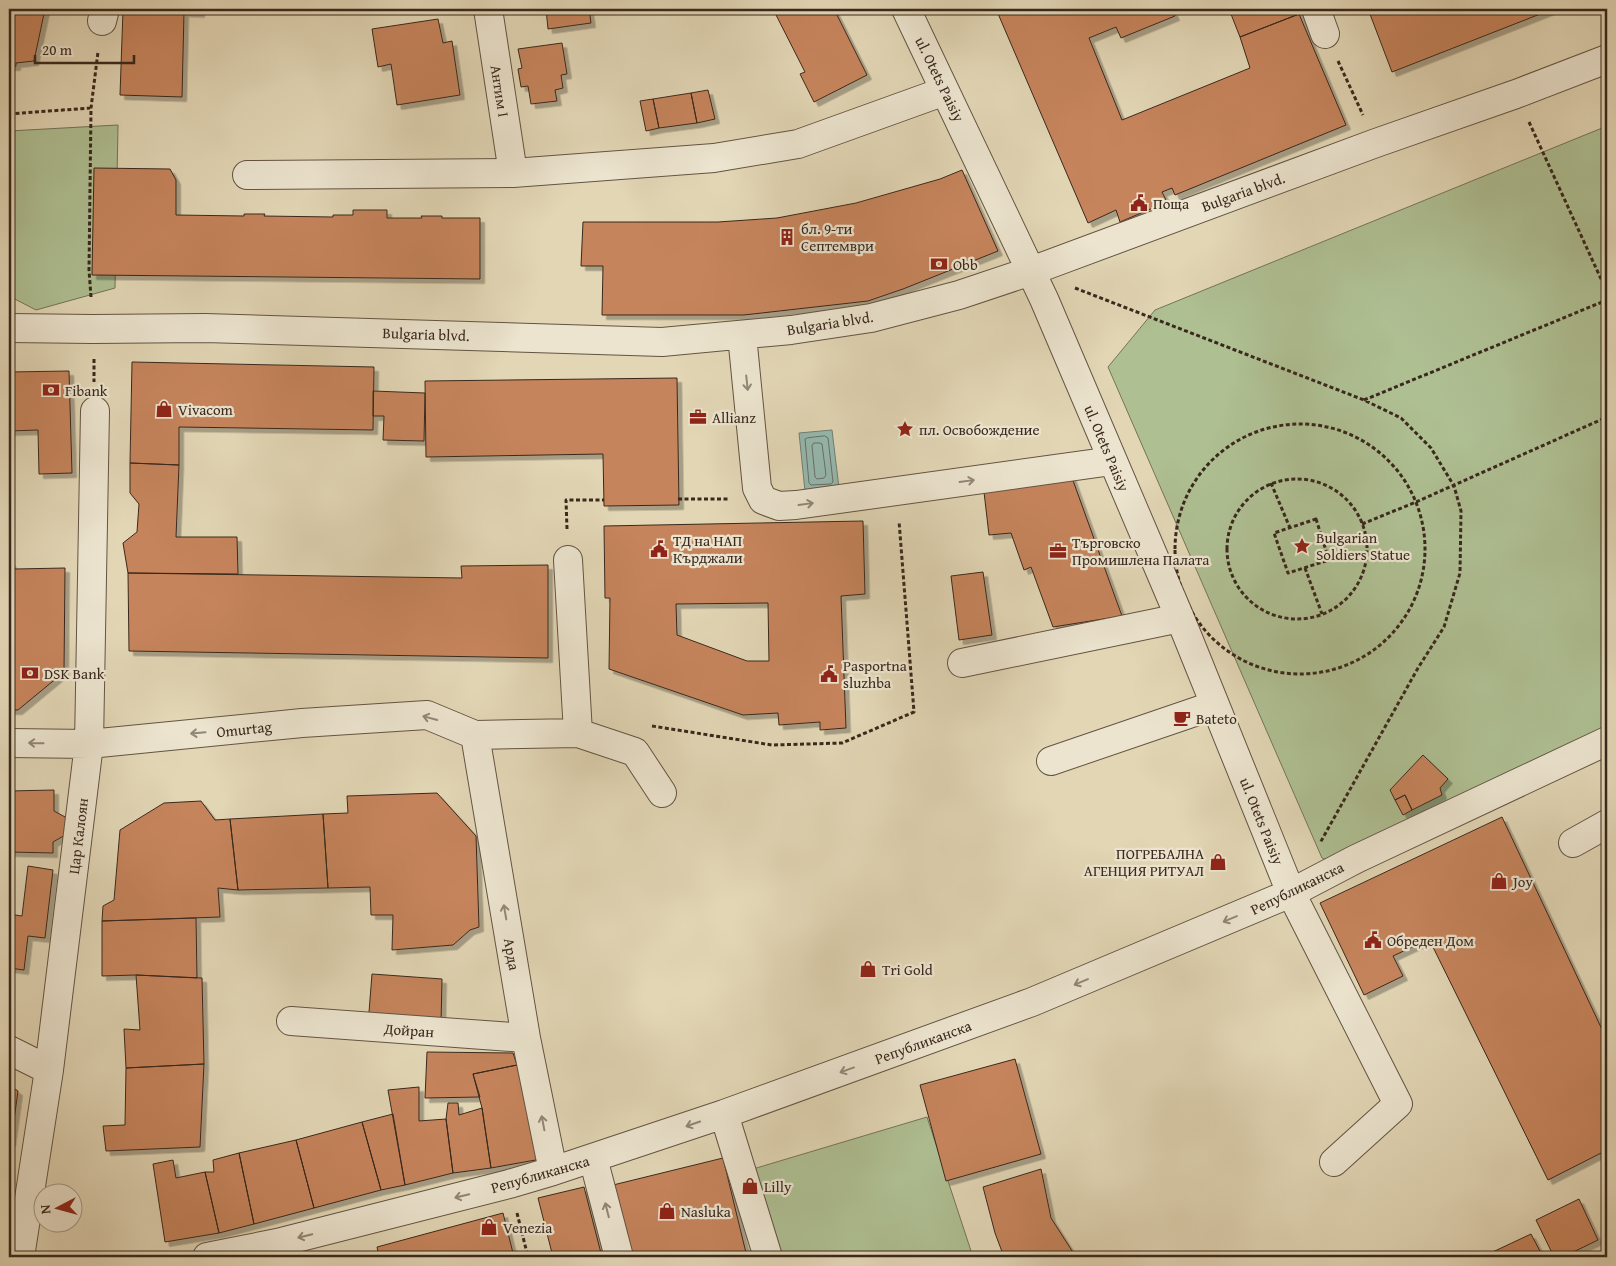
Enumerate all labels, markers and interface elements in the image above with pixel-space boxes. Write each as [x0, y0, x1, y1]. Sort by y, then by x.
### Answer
scale bar [35, 32, 134, 64]
street label: ul. Otets Paisiy [910, 33, 970, 126]
text: 20 m [42, 39, 73, 60]
street label: Антим I [486, 63, 514, 119]
street label: Bulgaria blvd. [1198, 167, 1288, 217]
public building icon: Поща [1129, 193, 1149, 213]
place label: Поща [1153, 193, 1190, 214]
place label: бл. 9-ти Септември [801, 218, 874, 256]
building icon: бл. 9-ти Септември [777, 227, 797, 247]
bank icon: Obb [929, 254, 949, 274]
place label: Obb [953, 254, 978, 275]
street label: Bulgaria blvd. [785, 306, 875, 340]
street label: Bulgaria blvd. [382, 322, 470, 346]
one-way arrow [742, 375, 751, 391]
bank icon: Fibank [41, 380, 61, 400]
place label: Fibank [65, 380, 108, 401]
shop icon: Vivacom [154, 399, 174, 419]
place label: Vivacom [178, 399, 234, 420]
street label: ul. Otets Paisiy [1079, 401, 1135, 495]
office icon: Allianz [688, 407, 708, 427]
place label: Allianz [712, 407, 756, 428]
place icon: пл. Освобождение [895, 419, 915, 439]
place label: пл. Освобождение [919, 419, 1040, 440]
one-way arrow [958, 476, 974, 486]
one-way arrow [797, 499, 813, 509]
place label: Bulgarian Soldiers Statue [1316, 527, 1410, 565]
place label: ТД на НАП Кърджали [673, 530, 743, 568]
place label: Търговско Промишлена Палата [1072, 532, 1210, 570]
place icon: Bulgarian Soldiers Statue [1292, 536, 1312, 556]
public building icon: ТД на НАП Кърджали [649, 539, 669, 559]
office icon: Търговско Промишлена Палата [1048, 541, 1068, 561]
place label: Pasportna sluzhba [843, 655, 907, 693]
bank icon: DSK Bank [20, 663, 40, 683]
place label: DSK Bank [44, 663, 105, 684]
public building icon: Pasportna sluzhba [819, 664, 839, 684]
cafe icon: Bateto [1172, 708, 1192, 728]
place label: Bateto [1196, 708, 1237, 729]
one-way arrow [422, 713, 438, 722]
street label: Omurtag [215, 716, 273, 742]
one-way arrow [191, 729, 207, 738]
one-way arrow [29, 738, 45, 748]
street label: ul. Otets Paisiy [1235, 774, 1289, 868]
street label: Цар Калоян [63, 796, 93, 875]
place label: ПОГРЕБАЛНА АГЕНЦИЯ РИТУАЛ [1084, 843, 1204, 881]
shop icon: ПОГРЕБАЛНА АГЕНЦИЯ РИТУАЛ [1208, 852, 1228, 872]
street label: Републиканска [1247, 856, 1348, 920]
shop icon: Joy [1489, 871, 1509, 891]
place label: Joy [1511, 871, 1533, 892]
one-way arrow [499, 904, 509, 920]
one-way arrow [1223, 915, 1238, 924]
public building icon: Обреден Дом [1363, 930, 1383, 950]
place label: Обреден Дом [1387, 930, 1474, 951]
street label: Арда [499, 936, 525, 973]
shop icon: Tri Gold [858, 959, 878, 979]
place label: Tri Gold [882, 959, 933, 980]
one-way arrow [1074, 978, 1089, 988]
street label: Републиканска [872, 1015, 975, 1069]
street label: Дойран [382, 1018, 435, 1042]
one-way arrow [839, 1066, 855, 1075]
one-way arrow [538, 1116, 548, 1132]
one-way arrow [686, 1120, 702, 1129]
street label: Републиканска [488, 1150, 592, 1198]
shop icon: Lilly [740, 1176, 760, 1196]
place label: Lilly [764, 1176, 792, 1197]
north arrow [32, 1184, 82, 1234]
one-way arrow [455, 1191, 471, 1201]
shop icon: Nasluka [657, 1201, 677, 1221]
place label: Nasluka [681, 1201, 731, 1222]
text: N [35, 1203, 56, 1215]
one-way arrow [602, 1203, 611, 1219]
shop icon: Venezia [479, 1217, 499, 1237]
place label: Venezia [503, 1217, 552, 1238]
one-way arrow [297, 1232, 313, 1241]

